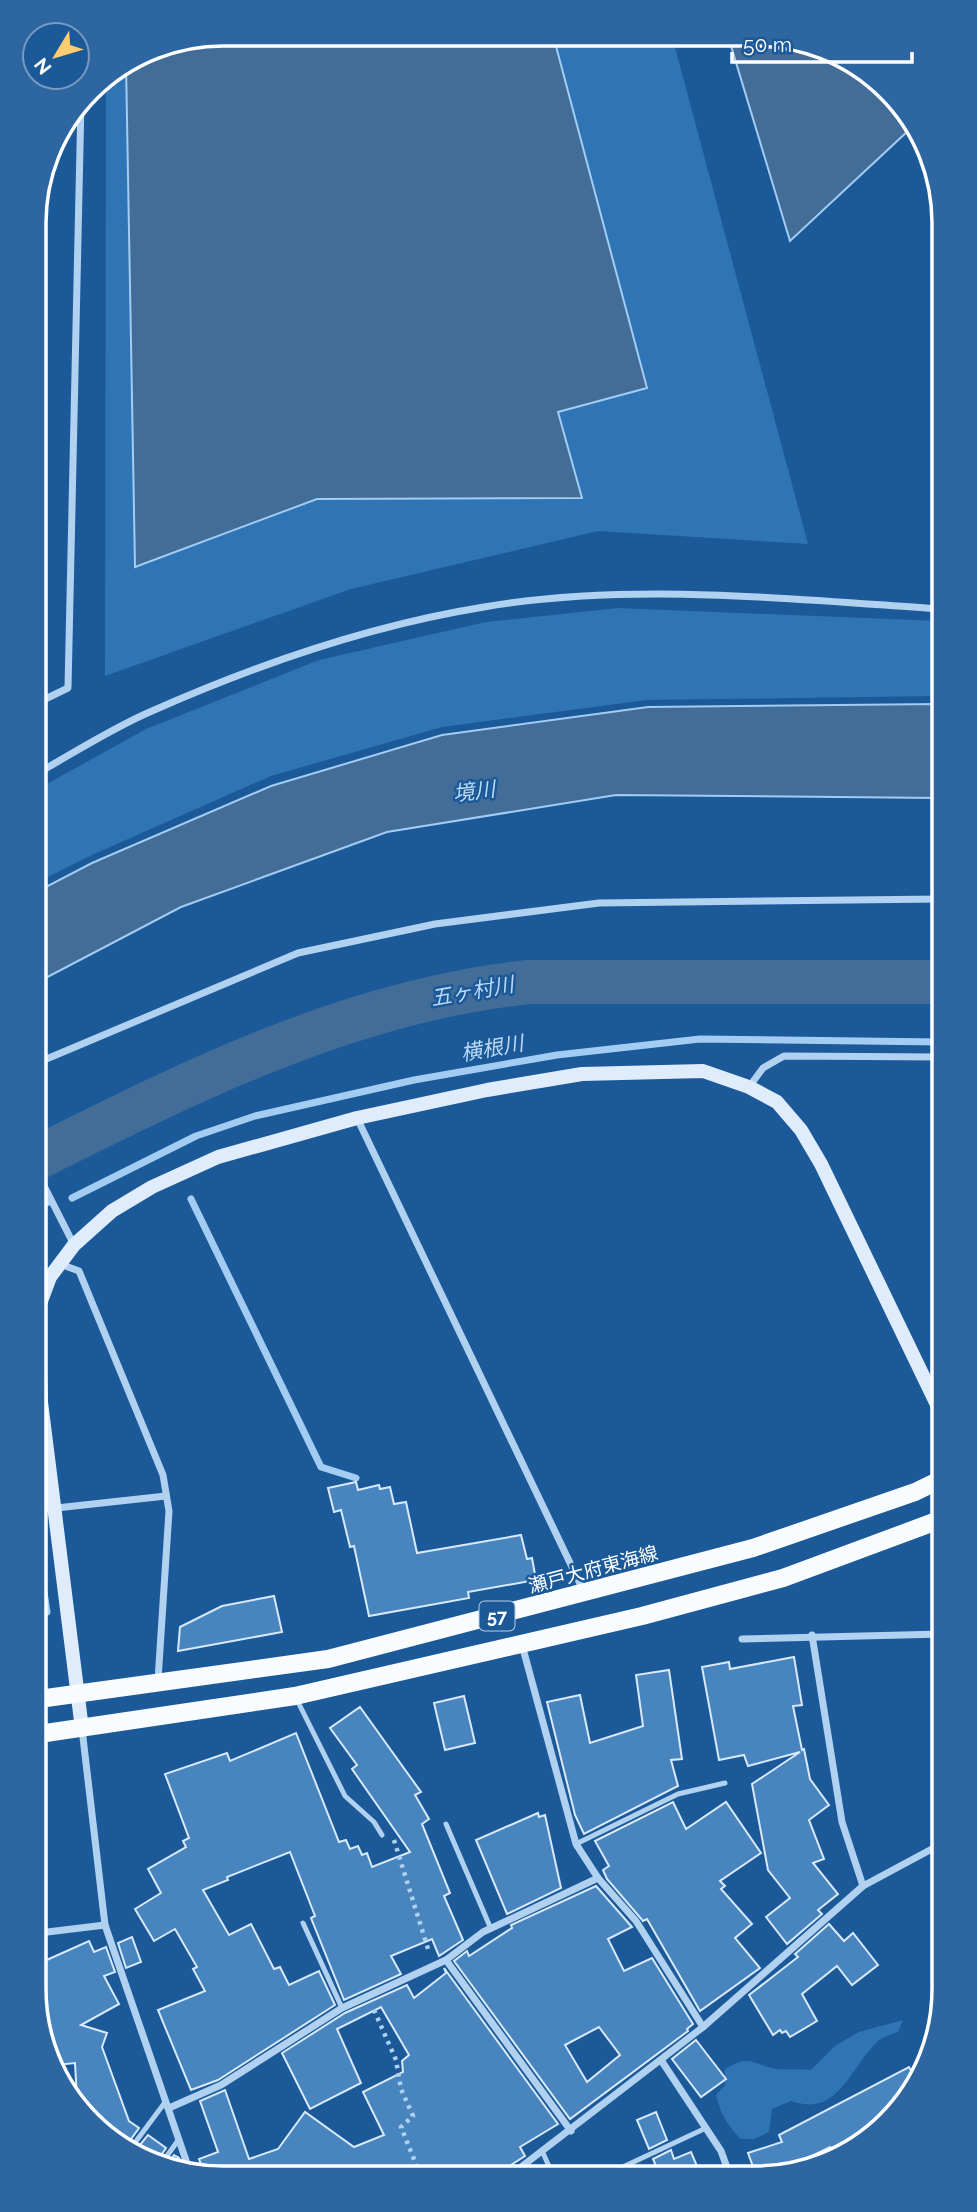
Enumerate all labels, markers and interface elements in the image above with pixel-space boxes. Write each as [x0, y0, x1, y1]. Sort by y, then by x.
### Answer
north arrow [21, 21, 91, 91]
scale bar [732, 21, 912, 65]
text: 50 m [743, 32, 792, 57]
text: N [29, 54, 56, 79]
water label: 境川 [452, 776, 498, 806]
water label: 五ヶ村川 [428, 971, 518, 1011]
water label: 横根川 [459, 1030, 527, 1066]
street label: 瀬戸大府東海線 [526, 1541, 660, 1597]
road number: 57 [480, 1602, 514, 1630]

